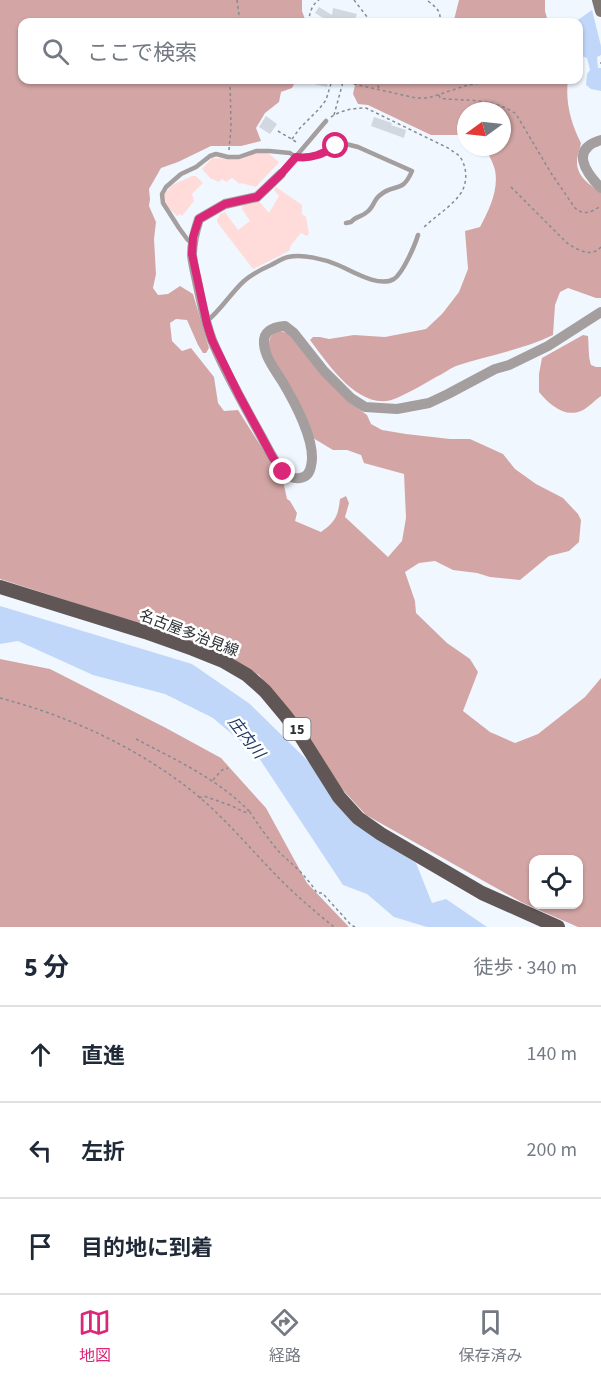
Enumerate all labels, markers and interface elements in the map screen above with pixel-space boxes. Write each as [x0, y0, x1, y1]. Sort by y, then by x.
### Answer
search box [18, 18, 583, 84]
icon: search [39, 35, 72, 68]
text: ここで検索 [87, 37, 197, 69]
north arrow [457, 102, 511, 156]
route start [322, 132, 348, 158]
route end [269, 458, 295, 484]
street label: 名古屋多治見線 [136, 605, 242, 662]
water label: 庄内川 [223, 712, 271, 765]
road number: 15 [284, 718, 310, 740]
map controls [529, 855, 583, 909]
button: locate [529, 855, 583, 909]
text: 5 分 [24, 949, 69, 986]
text: 徒歩 · 340 m [474, 954, 577, 982]
icon: ahead [24, 1038, 57, 1071]
text: 直進 [81, 1040, 125, 1072]
text: 140 m [527, 1040, 577, 1068]
icon: left [24, 1134, 57, 1167]
text: 左折 [81, 1136, 125, 1168]
text: 200 m [527, 1136, 577, 1164]
icon: arrive [24, 1230, 57, 1263]
text: 目的地に到着 [81, 1232, 213, 1264]
tab: 地図 [78, 1306, 111, 1367]
tab: 経路 [268, 1306, 301, 1367]
tab: 保存済み [458, 1306, 522, 1367]

